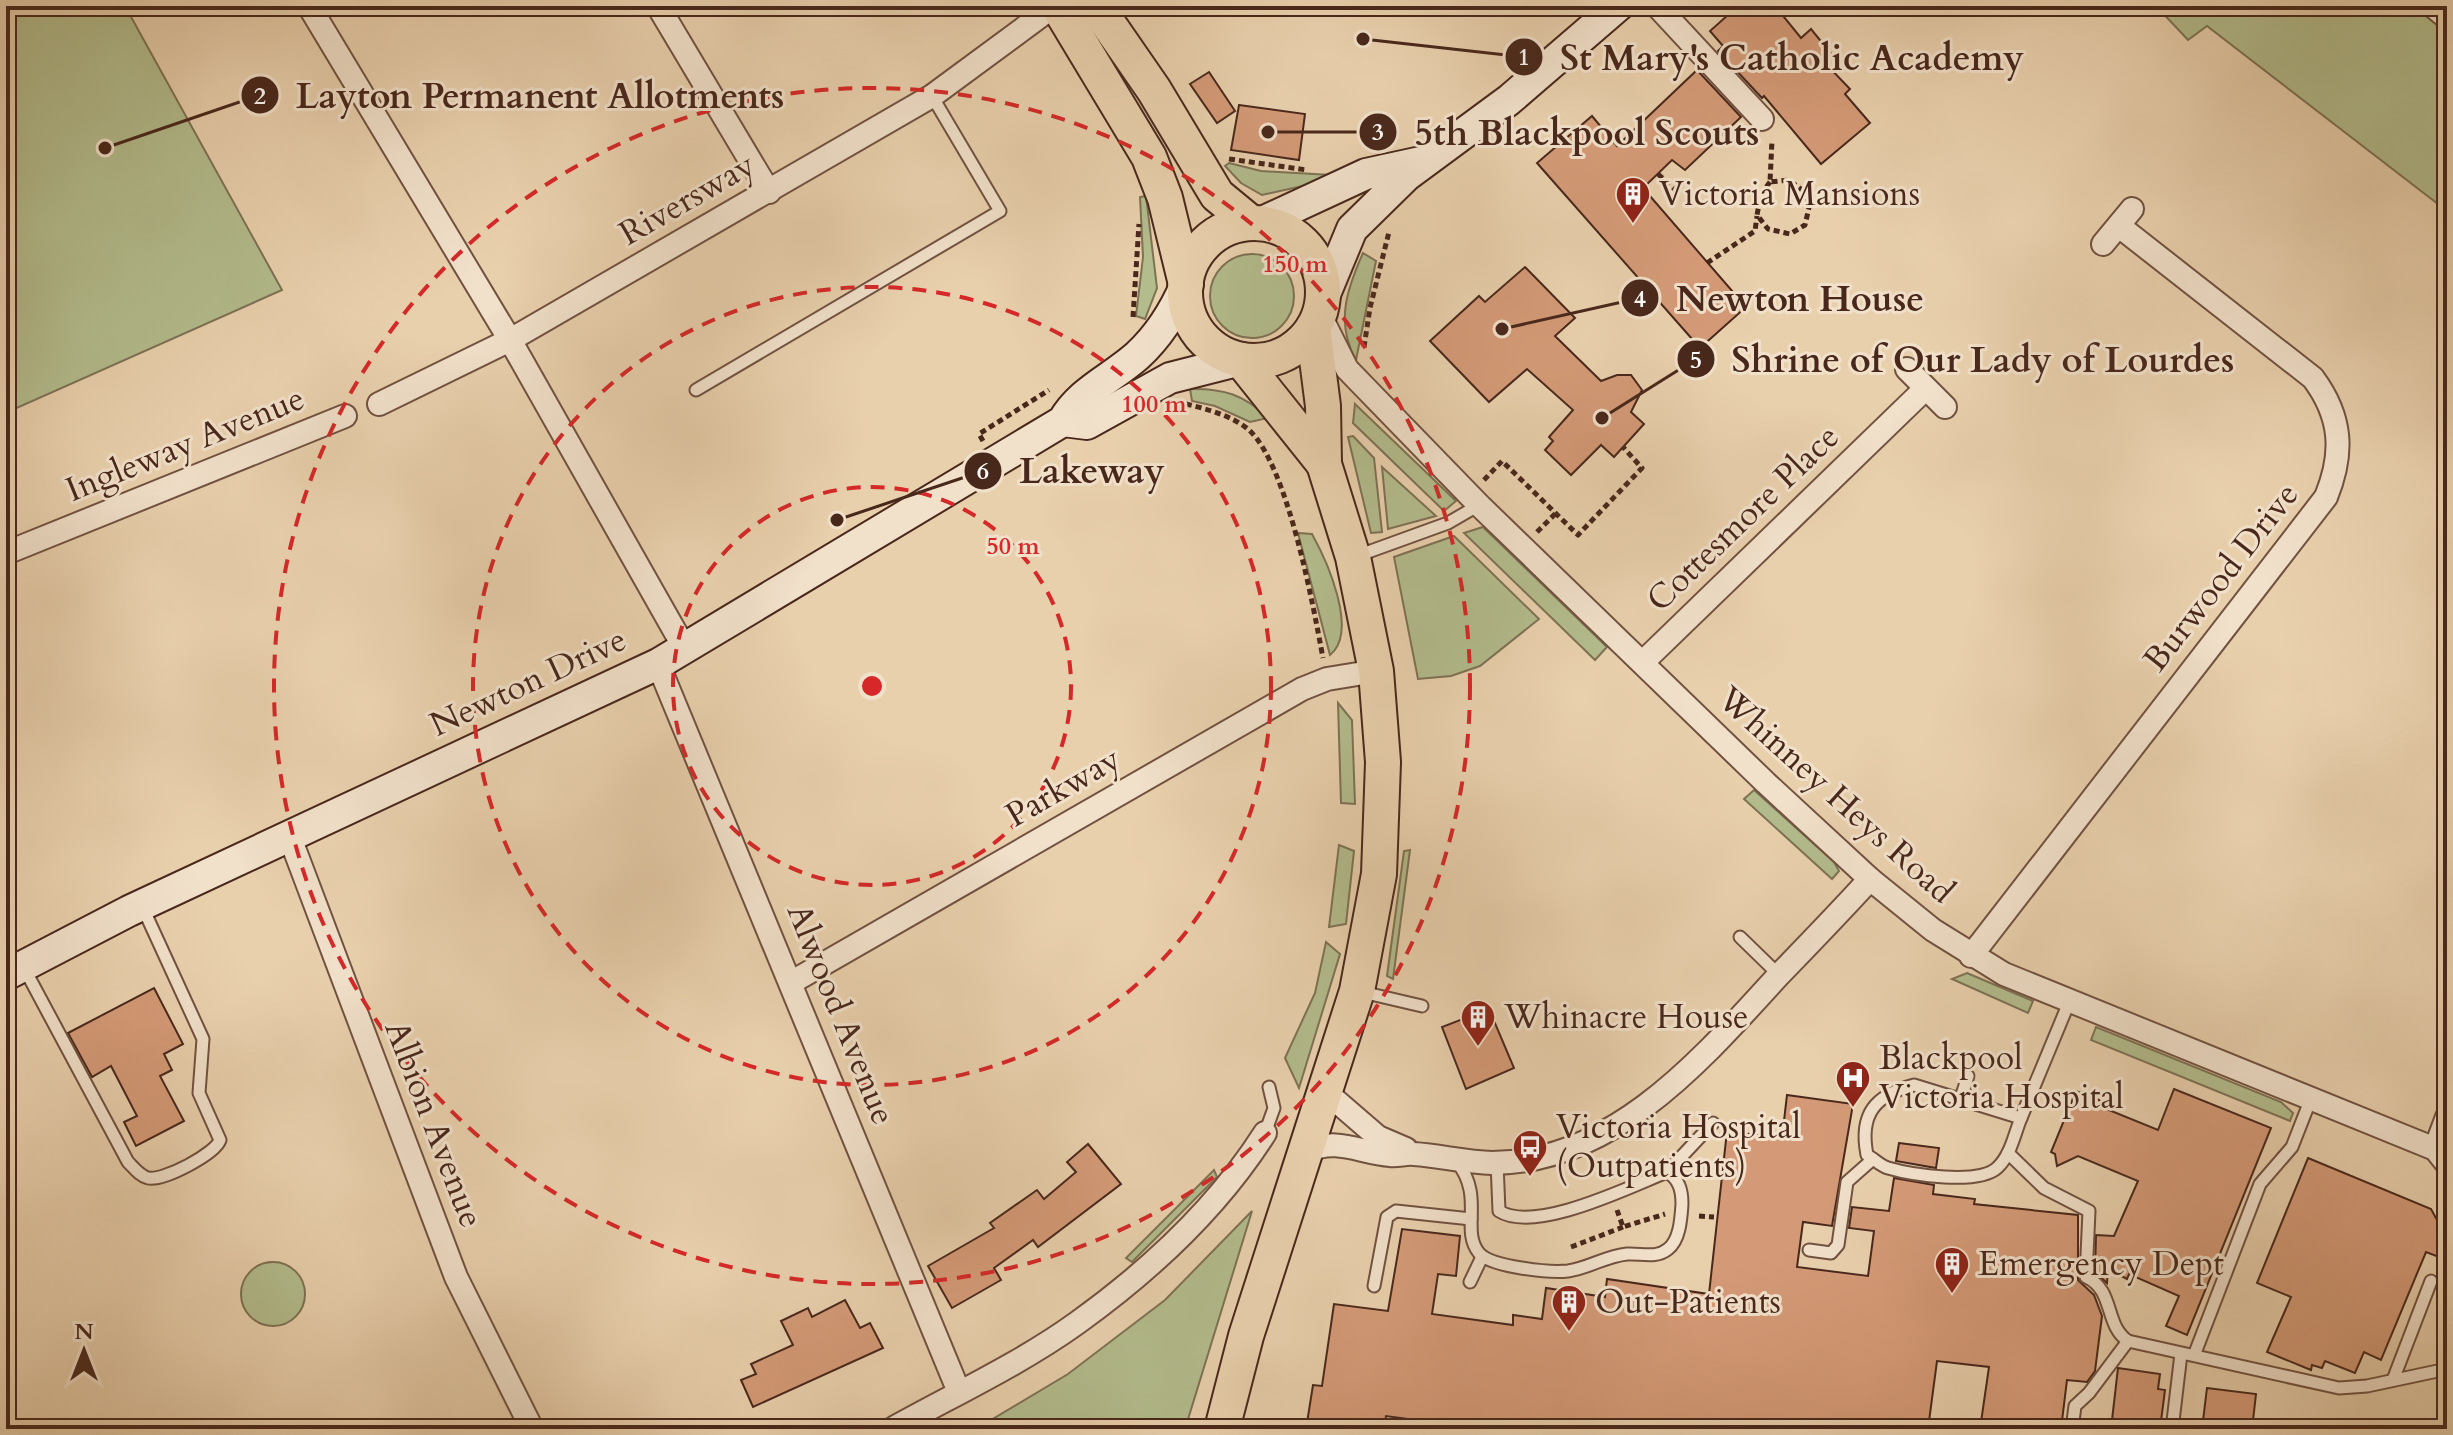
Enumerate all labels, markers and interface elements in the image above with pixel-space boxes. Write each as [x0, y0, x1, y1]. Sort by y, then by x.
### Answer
callout: St Mary's Catholic Academy [1504, 27, 2040, 87]
text: St Mary's Catholic Academy [1560, 34, 2025, 83]
text: 1 [1518, 41, 1530, 74]
callout: Layton Permanent Allotments [240, 65, 801, 125]
text: Layton Permanent Allotments [296, 72, 784, 121]
text: 2 [254, 80, 266, 113]
callout: 5th Blackpool Scouts [1358, 102, 1775, 162]
text: 5th Blackpool Scouts [1415, 109, 1759, 158]
text: 3 [1372, 116, 1384, 149]
street label: Riversway [611, 142, 763, 256]
place label: Victoria Mansions [1659, 171, 1920, 217]
building icon: Victoria Mansions [1614, 175, 1652, 225]
text: 150 m [1262, 248, 1329, 281]
callout: Newton House [1620, 268, 1941, 328]
text: Newton House [1676, 275, 1924, 324]
text: 4 [1634, 283, 1646, 316]
callout: Shrine of Our Lady of Lourdes [1676, 329, 2250, 389]
text: Shrine of Our Lady of Lourdes [1732, 336, 2234, 385]
text: 5 [1690, 344, 1702, 377]
street label: Ingleway Avenue [59, 375, 311, 513]
text: 100 m [1121, 388, 1188, 421]
street label: Cottesmore Place [1637, 414, 1849, 622]
callout: Lakeway [963, 441, 1181, 501]
text: Lakeway [1019, 447, 1165, 496]
text: 6 [977, 455, 989, 488]
street label: Burwood Drive [2133, 473, 2309, 681]
text: 50 m [986, 530, 1040, 563]
street label: Newton Drive [422, 616, 634, 748]
centre of rings [858, 672, 886, 700]
street label: Whinney Heys Road [1707, 676, 1964, 914]
street label: Parkway [997, 736, 1129, 838]
street label: Alwood Avenue [776, 897, 906, 1131]
place label: Whinacre House [1503, 994, 1749, 1040]
building icon: Whinacre House [1459, 998, 1497, 1048]
street label: Albion Avenue [374, 1014, 494, 1234]
place label: Blackpool Victoria Hospital [1879, 1035, 2124, 1120]
hospital icon: Blackpool Victoria Hospital [1834, 1059, 1872, 1109]
place label: Victoria Hospital (Outpatients) [1556, 1104, 1801, 1189]
bus stop icon: Victoria Hospital (Outpatients) [1511, 1128, 1549, 1178]
place label: Emergency Dept [1978, 1241, 2224, 1287]
building icon: Emergency Dept [1933, 1245, 1971, 1295]
place label: Out-Patients [1595, 1279, 1781, 1325]
building icon: Out-Patients [1550, 1283, 1588, 1333]
north arrow [44, 1311, 124, 1391]
text: N [74, 1317, 94, 1347]

